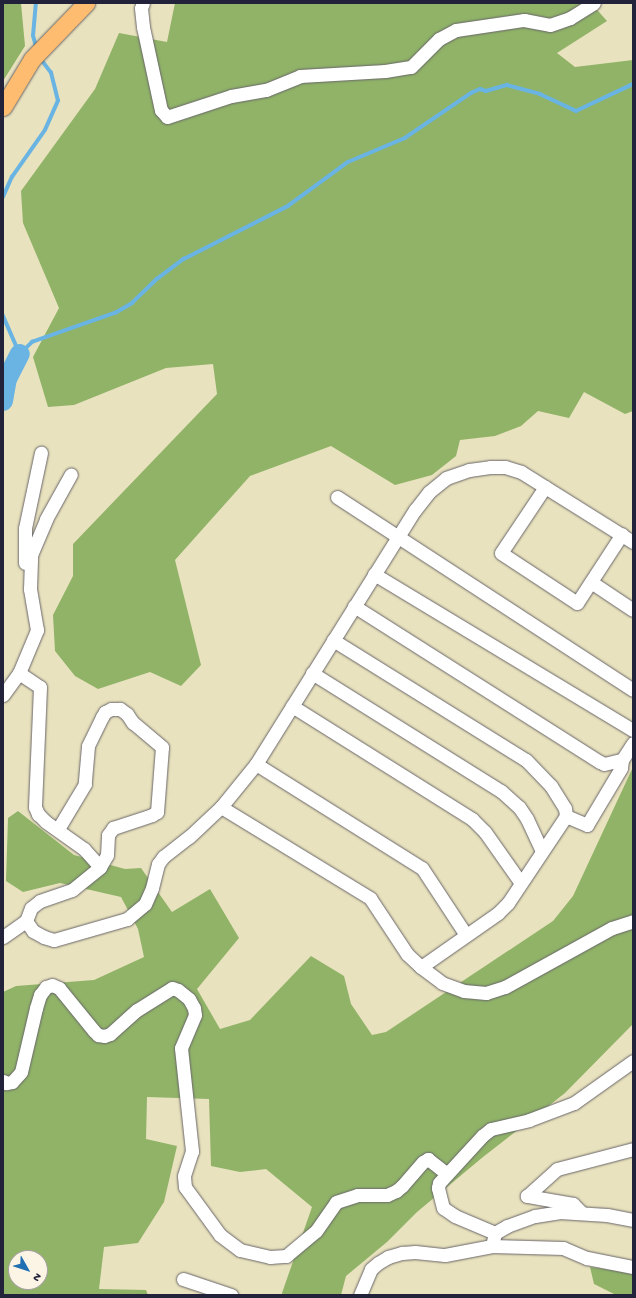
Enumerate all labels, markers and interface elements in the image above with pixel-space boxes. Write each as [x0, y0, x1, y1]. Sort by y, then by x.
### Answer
north arrow [8, 1250, 48, 1290]
text: N [30, 1270, 43, 1283]

